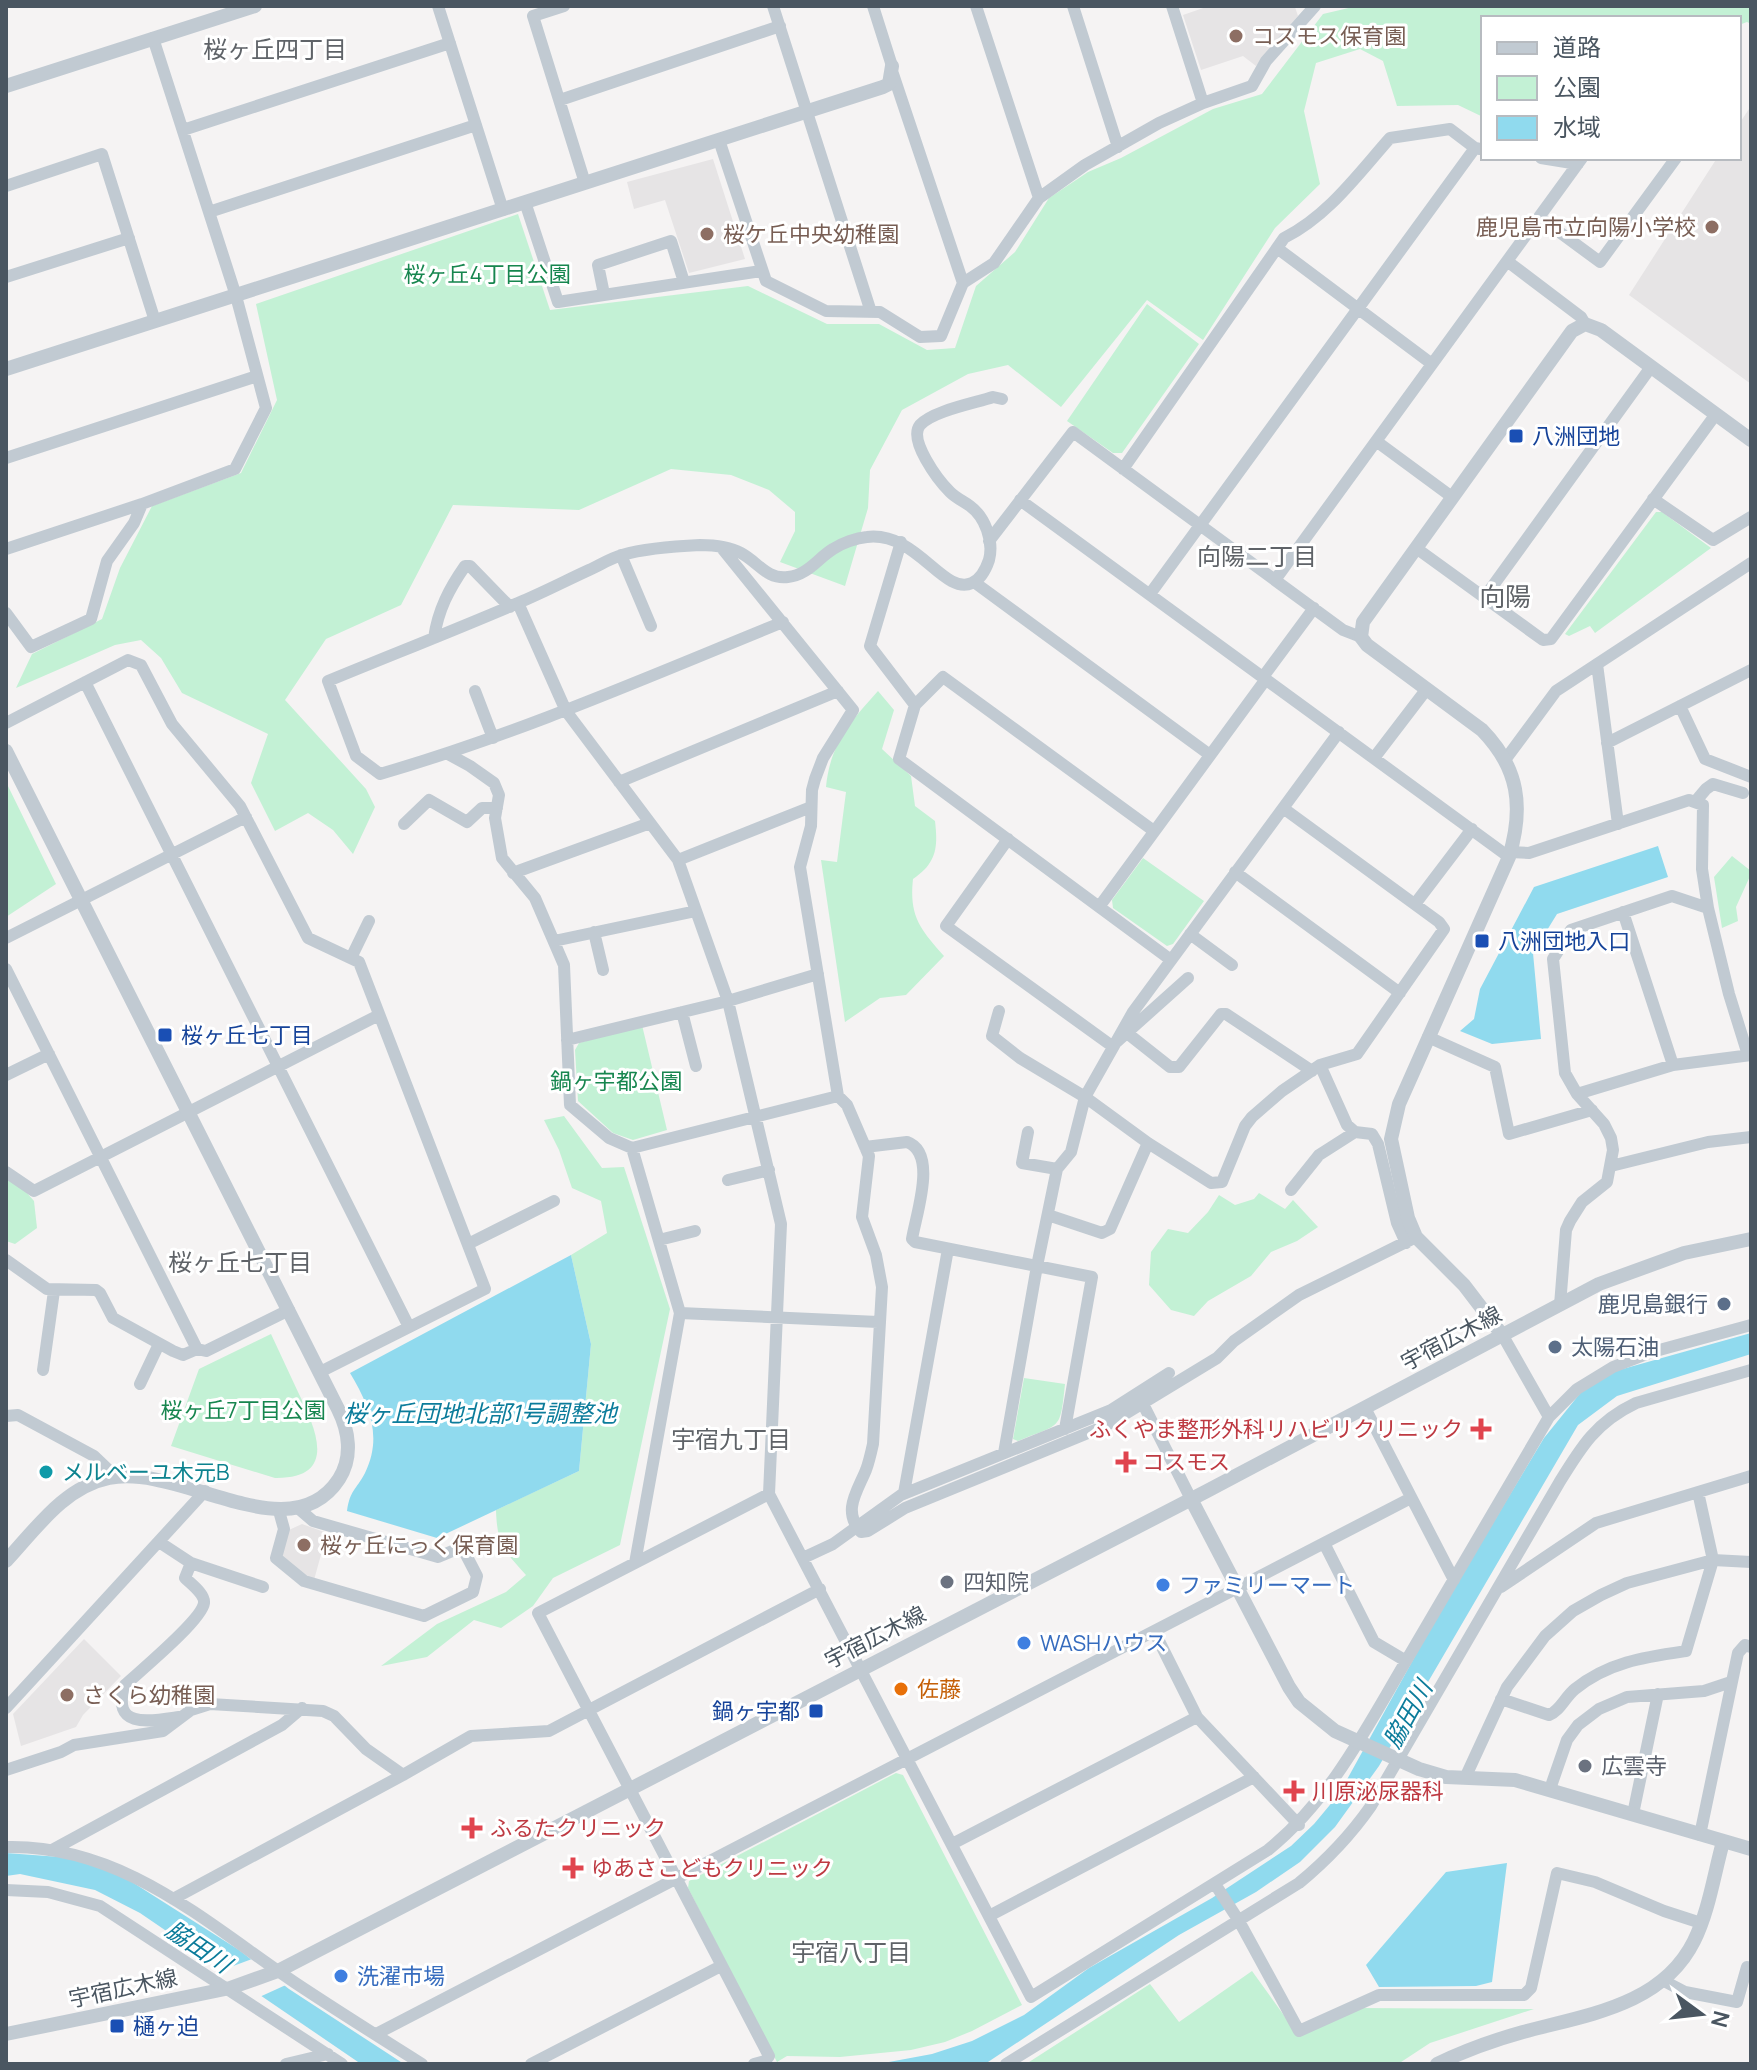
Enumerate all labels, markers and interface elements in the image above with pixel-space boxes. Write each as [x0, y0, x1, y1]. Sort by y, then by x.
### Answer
legend [1481, 16, 1741, 160]
place label: コスモス保育園 [1252, 21, 1406, 51]
marker: コスモス保育園 [1227, 27, 1245, 45]
text: 道路 [1553, 30, 1601, 63]
district label: 桜ヶ丘四丁目 [203, 32, 347, 65]
text: 公園 [1553, 70, 1601, 103]
text: 水域 [1553, 110, 1601, 143]
place label: 鹿児島市立向陽小学校 [1476, 212, 1696, 242]
marker: 鹿児島市立向陽小学校 [1703, 218, 1721, 236]
place label: 桜ケ丘中央幼稚園 [723, 219, 899, 249]
marker: 桜ケ丘中央幼稚園 [698, 225, 716, 243]
park label: 桜ヶ丘4丁目公園 [404, 259, 570, 289]
place label: 八洲団地 [1532, 421, 1620, 451]
marker: 八洲団地 [1507, 427, 1525, 445]
district label: 向陽二丁目 [1197, 539, 1317, 572]
district label: 向陽 [1479, 578, 1531, 614]
place label: 八洲団地入口 [1498, 926, 1630, 956]
marker: 八洲団地入口 [1473, 932, 1491, 950]
place label: 桜ヶ丘七丁目 [181, 1020, 313, 1050]
marker: 桜ヶ丘七丁目 [156, 1026, 174, 1044]
park label: 鍋ヶ宇都公園 [550, 1066, 682, 1096]
district label: 桜ヶ丘七丁目 [168, 1245, 312, 1278]
place label: 鹿児島銀行 [1598, 1289, 1708, 1319]
marker: 鹿児島銀行 [1715, 1295, 1733, 1313]
street label: 宇宿広木線 [1395, 1299, 1507, 1377]
place label: 太陽石油 [1571, 1332, 1659, 1362]
marker: 太陽石油 [1546, 1338, 1564, 1356]
park label: 桜ヶ丘7丁目公園 [160, 1395, 326, 1425]
water label: 桜ヶ丘団地北部1号調整池 [343, 1396, 619, 1429]
place label: ふくやま整形外科リハビリクリニック [1089, 1414, 1463, 1444]
marker: ふくやま整形外科リハビリクリニック [1470, 1418, 1492, 1440]
district label: 宇宿九丁目 [671, 1422, 791, 1455]
place label: コスモス [1142, 1447, 1230, 1477]
marker: コスモス [1117, 1453, 1135, 1471]
place label: メルベーユ木元B [62, 1457, 230, 1487]
marker: メルベーユ木元B [37, 1463, 55, 1481]
place label: 桜ヶ丘にっく保育園 [320, 1530, 518, 1560]
marker: 桜ヶ丘にっく保育園 [295, 1536, 313, 1554]
place label: 四知院 [963, 1567, 1029, 1597]
place label: ファミリーマート [1179, 1570, 1355, 1600]
marker: 四知院 [938, 1573, 956, 1591]
marker: ファミリーマート [1154, 1576, 1172, 1594]
street label: 宇宿広木線 [819, 1599, 931, 1675]
place label: WASHハウス [1040, 1628, 1167, 1658]
marker: WASHハウス [1015, 1634, 1033, 1652]
water label: 脇田川 [1375, 1672, 1440, 1753]
place label: 佐藤 [917, 1674, 961, 1704]
place label: さくら幼稚園 [83, 1680, 215, 1710]
marker: 佐藤 [892, 1680, 910, 1698]
marker: さくら幼稚園 [58, 1686, 76, 1704]
place label: 鍋ヶ宇都 [712, 1696, 800, 1726]
marker: 鍋ヶ宇都 [807, 1702, 825, 1720]
place label: 広雲寺 [1601, 1751, 1667, 1781]
marker: 広雲寺 [1576, 1757, 1594, 1775]
place label: 川原泌尿器科 [1312, 1776, 1444, 1806]
marker: 川原泌尿器科 [1283, 1780, 1305, 1802]
place label: ふるたクリニック [490, 1813, 666, 1843]
marker: ふるたクリニック [461, 1817, 483, 1839]
place label: ゆあさこどもクリニック [591, 1853, 833, 1883]
marker: ゆあさこどもクリニック [562, 1857, 584, 1879]
water label: 脇田川 [160, 1912, 241, 1981]
district label: 宇宿八丁目 [791, 1935, 911, 1968]
place label: 洗濯市場 [357, 1961, 445, 1991]
street label: 宇宿広木線 [66, 1962, 180, 2014]
marker: 洗濯市場 [332, 1967, 350, 1985]
north arrow [1661, 1974, 1741, 2054]
text: N [1704, 2008, 1737, 2031]
place label: 樋ヶ迫 [133, 2011, 199, 2041]
marker: 樋ヶ迫 [108, 2017, 126, 2035]

